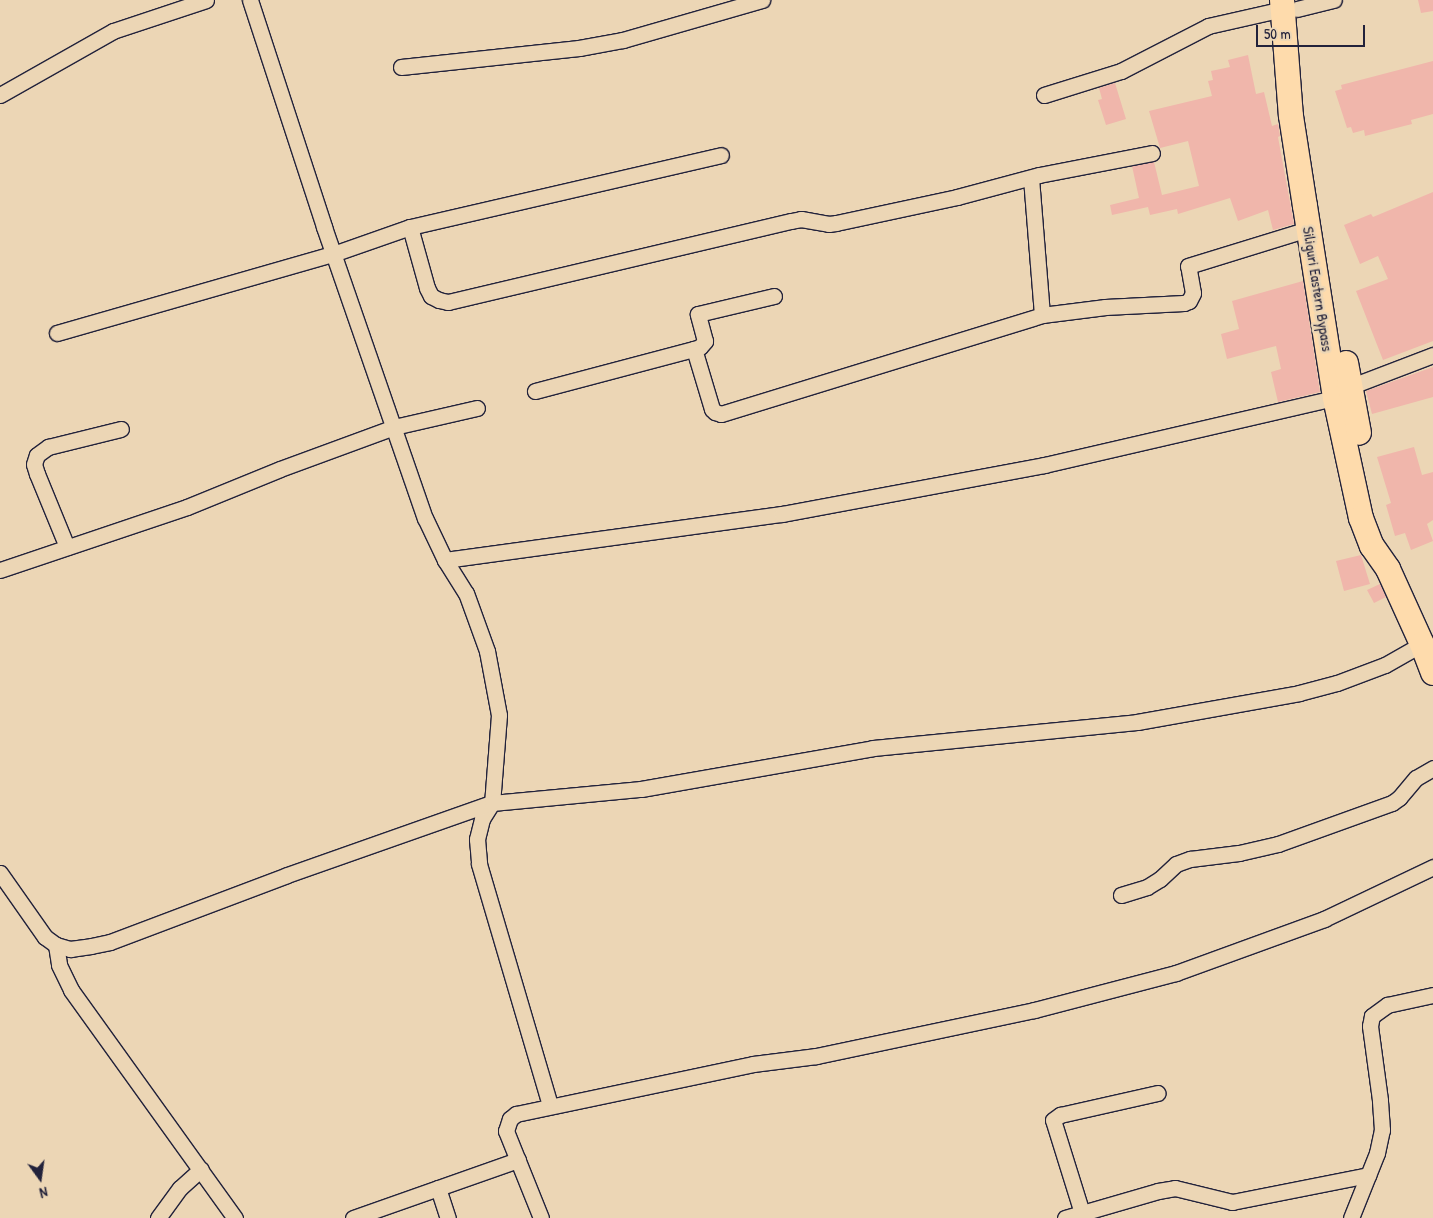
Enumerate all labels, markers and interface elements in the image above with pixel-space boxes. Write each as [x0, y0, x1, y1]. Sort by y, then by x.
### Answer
scale bar [1258, 15, 1367, 47]
text: 50 m [1264, 23, 1291, 44]
street label: Siliguri Eastern Bypass [1299, 225, 1337, 353]
north arrow [15, 1153, 65, 1203]
text: N [38, 1183, 50, 1203]

